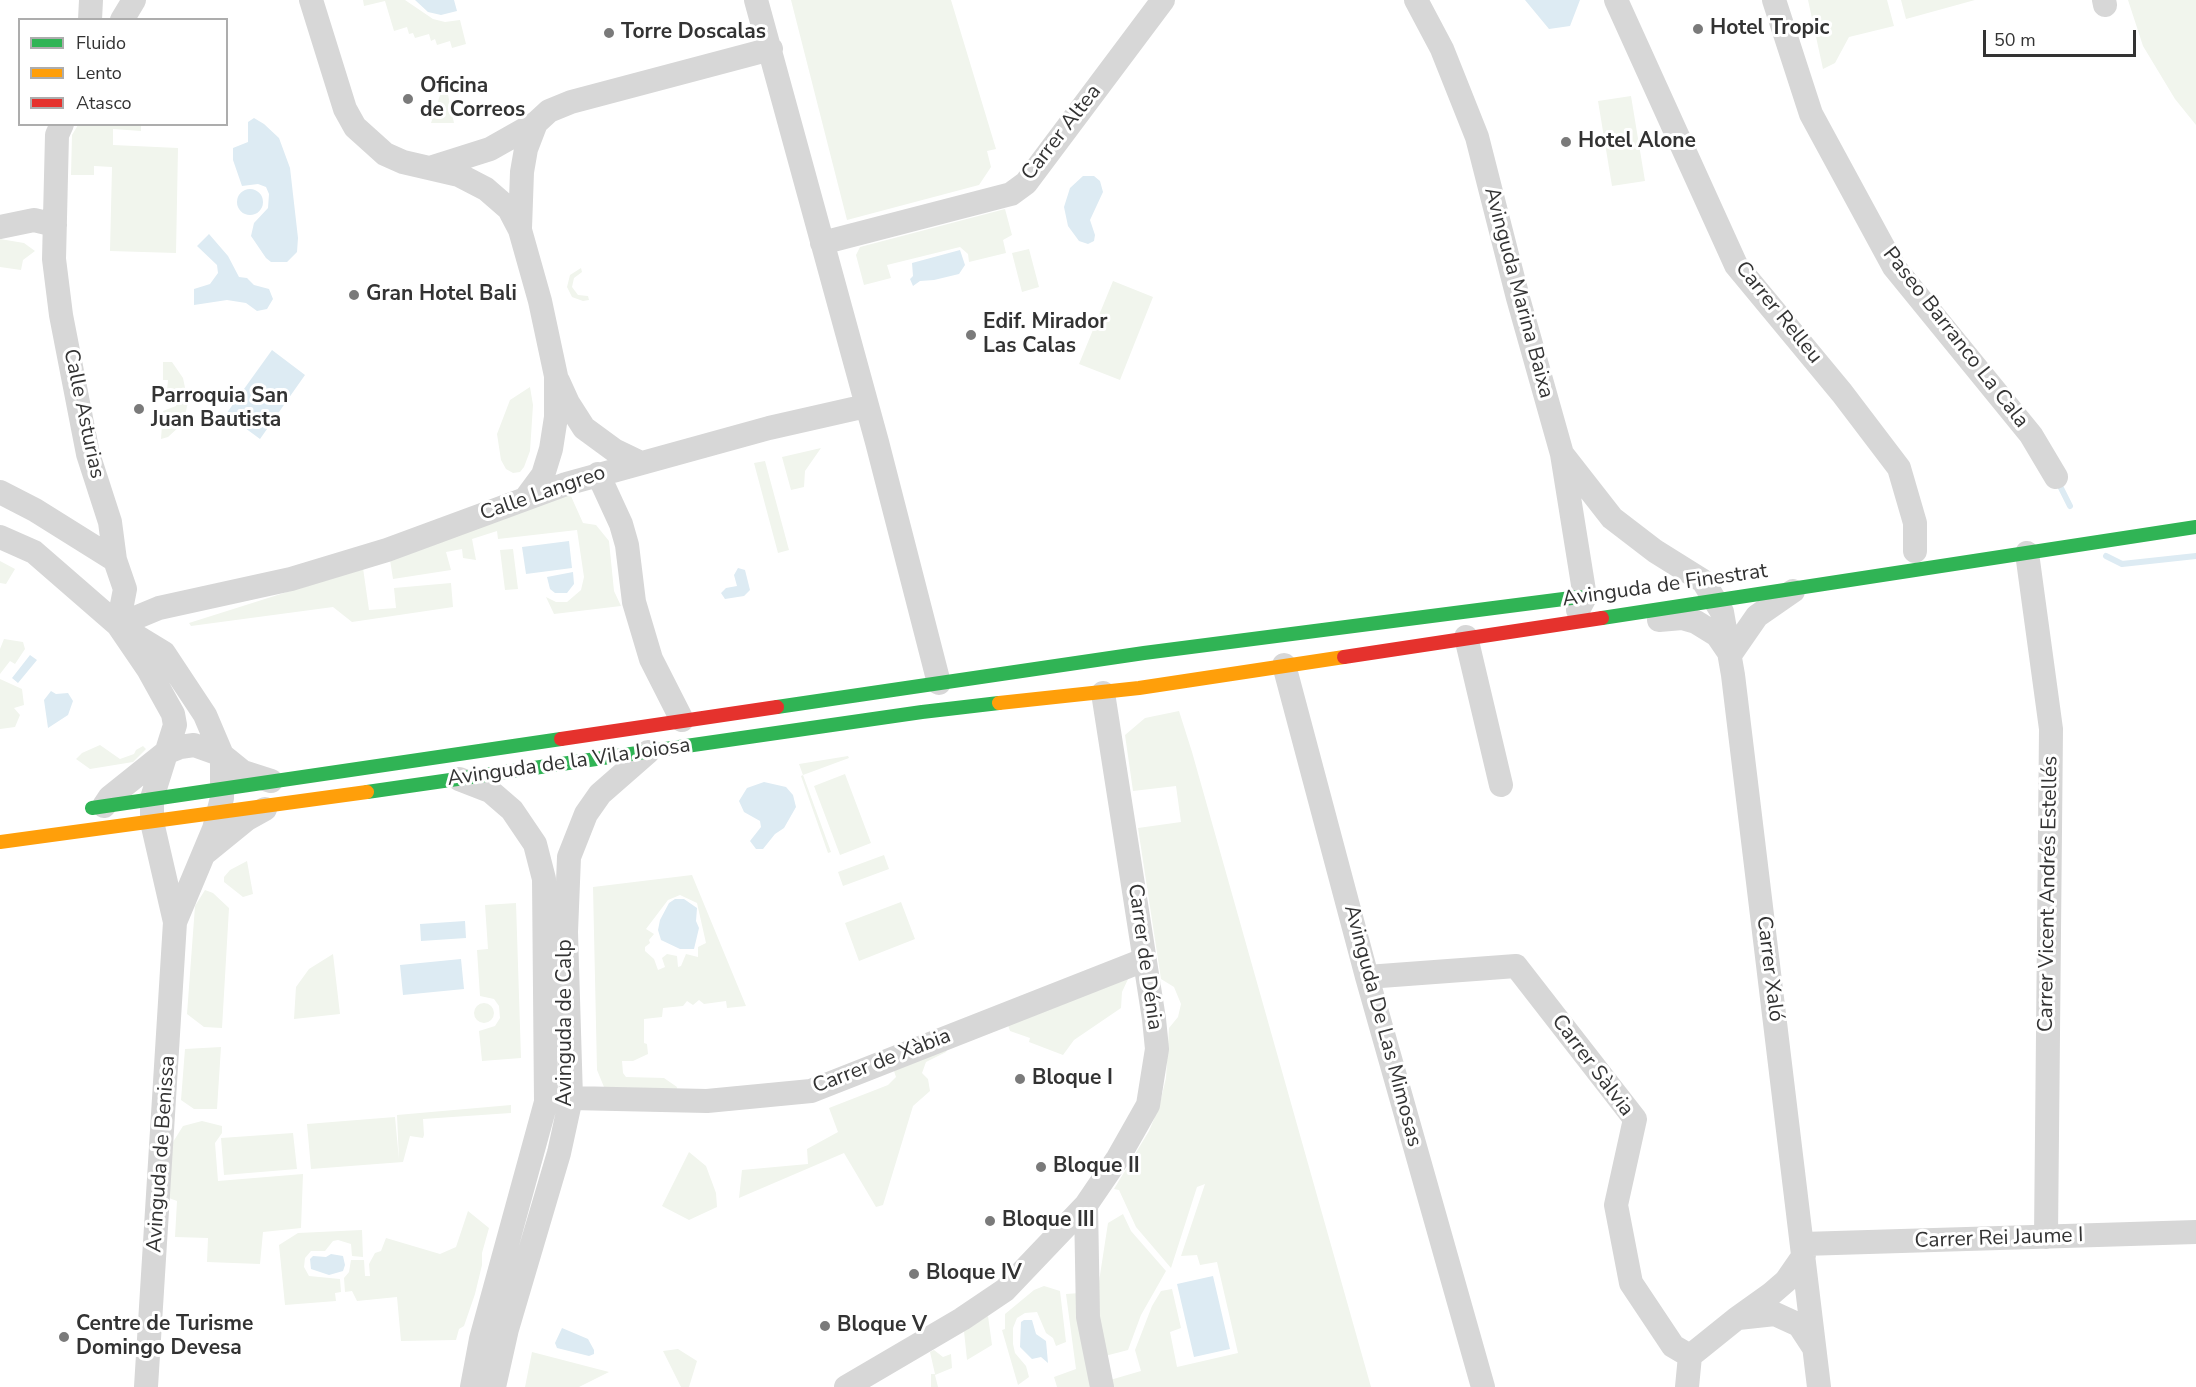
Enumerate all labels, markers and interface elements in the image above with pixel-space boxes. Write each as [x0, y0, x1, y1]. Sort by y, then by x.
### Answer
place label: Hotel Tropic [1710, 16, 1829, 42]
legend [18, 18, 228, 126]
scale bar [1986, 18, 2139, 56]
place label: Torre Doscalas [621, 20, 766, 46]
marker: Hotel Tropic [1691, 22, 1705, 36]
marker: Torre Doscalas [602, 26, 616, 40]
text: 50 m [1994, 28, 2036, 52]
text: Fluido [76, 31, 126, 55]
text: Lento [76, 61, 122, 85]
place label: Oficina de Correos [420, 74, 525, 124]
street label: Carrer Altea [1017, 80, 1107, 186]
text: Atasco [76, 91, 132, 115]
marker: Oficina de Correos [401, 92, 415, 106]
place label: Hotel Alone [1578, 129, 1696, 155]
marker: Hotel Alone [1559, 135, 1573, 149]
street label: Avinguda Marina Baixa [1478, 185, 1558, 401]
street label: Paseo Barranco La Cala [1877, 243, 2033, 433]
street label: Carrer Relleu [1729, 257, 1827, 369]
place label: Gran Hotel Bali [366, 282, 517, 308]
marker: Gran Hotel Bali [347, 288, 361, 302]
place label: Edif. Mirador Las Calas [983, 310, 1108, 360]
marker: Edif. Mirador Las Calas [964, 328, 978, 342]
street label: Calle Asturias [57, 347, 109, 481]
place label: Parroquia San Juan Bautista [151, 384, 288, 434]
marker: Parroquia San Juan Bautista [132, 402, 146, 416]
street label: Calle Langreo [477, 461, 609, 527]
street label: Avinguda de Finestrat [1561, 559, 1769, 613]
street label: Avinguda de la Vila Joiosa [446, 733, 692, 793]
street label: Carrer Vicent Andrés Estellés [2034, 756, 2064, 1032]
street label: Carrer de Dénia [1121, 882, 1167, 1032]
street label: Avinguda De Las Mimosas [1338, 902, 1426, 1150]
street label: Carrer Xaló [1750, 915, 1788, 1023]
street label: Avinguda de Calp [553, 939, 579, 1107]
street label: Carrer Sàlvia [1546, 1010, 1638, 1122]
street label: Carrer de Xàbia [809, 1024, 955, 1100]
street label: Avinguda de Benissa [143, 1055, 181, 1253]
place label: Bloque I [1032, 1066, 1113, 1092]
marker: Bloque I [1013, 1072, 1027, 1086]
place label: Bloque II [1053, 1154, 1140, 1180]
marker: Bloque II [1034, 1160, 1048, 1174]
place label: Bloque III [1002, 1208, 1095, 1234]
marker: Bloque III [983, 1214, 997, 1228]
street label: Carrer Rei Jaume I [1914, 1223, 2084, 1255]
place label: Bloque IV [926, 1261, 1022, 1287]
marker: Bloque IV [907, 1267, 921, 1281]
place label: Centre de Turisme Domingo Devesa [76, 1312, 253, 1362]
place label: Bloque V [837, 1313, 927, 1339]
marker: Bloque V [818, 1319, 832, 1333]
marker: Centre de Turisme Domingo Devesa [57, 1330, 71, 1344]

